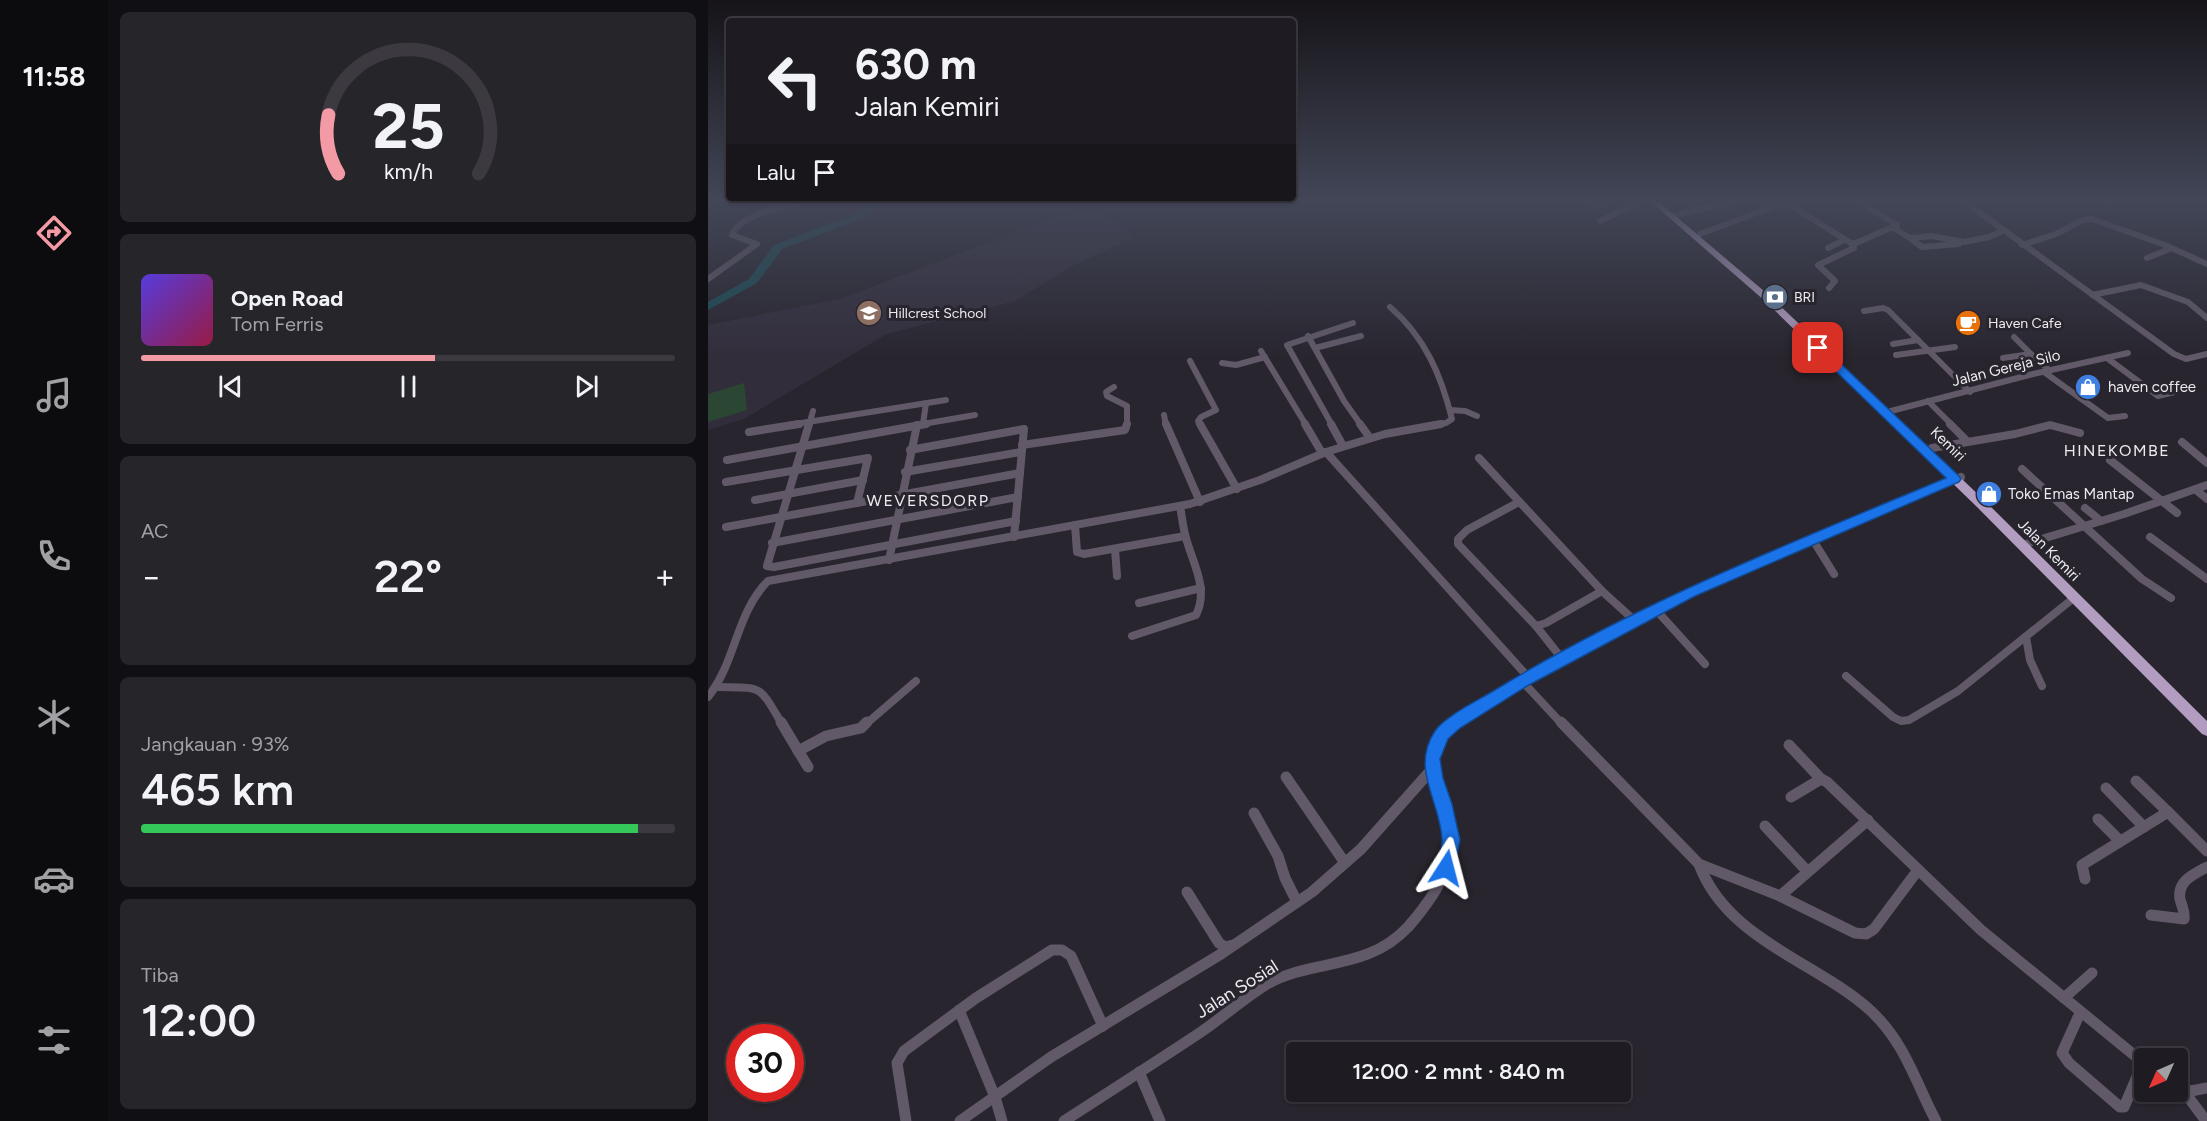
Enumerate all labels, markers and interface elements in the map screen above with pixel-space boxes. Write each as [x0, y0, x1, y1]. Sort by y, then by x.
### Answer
text: 630 m [855, 39, 977, 90]
icon: left [756, 42, 834, 120]
text: 11:58 [22, 60, 86, 93]
text: 25 [372, 89, 444, 164]
text: Jalan Kemiri [855, 90, 1000, 123]
icon: arrive [808, 156, 841, 189]
text: km/h [384, 159, 432, 184]
text: Lalu [756, 159, 796, 186]
icon: directions [33, 212, 75, 254]
bank icon: BRI [1760, 282, 1790, 312]
text: Open Road [231, 285, 343, 312]
place label: BRI [1794, 289, 1815, 306]
school or university icon: Hillcrest School [854, 298, 884, 328]
place label: Hillcrest School [888, 305, 986, 322]
cafe icon: Haven Cafe [1953, 308, 1983, 338]
text: Tom Ferris [231, 312, 324, 336]
place label: Haven Cafe [1988, 315, 2062, 332]
pin [1792, 322, 1843, 373]
icon: arrive [1801, 331, 1834, 364]
street label: Jalan Gereja Silo [1950, 346, 2062, 390]
icon: previous [214, 370, 247, 403]
icon: pause [392, 370, 425, 403]
icon: next [570, 370, 603, 403]
shop icon: haven coffee [2073, 372, 2103, 402]
icon: music [33, 374, 75, 416]
place label: haven coffee [2108, 378, 2196, 396]
street label: Kemiri [1927, 423, 1969, 465]
district label: HINEKOMBE [2064, 441, 2170, 460]
shop icon: Toko Emas Mantap [1974, 479, 2004, 509]
place label: Toko Emas Mantap [2008, 485, 2135, 503]
district label: WEVERSDORP [867, 491, 989, 510]
street label: Jalan Kemiri [2014, 515, 2084, 585]
text: AC [141, 519, 169, 543]
icon: phone [33, 535, 75, 577]
text: 22° [374, 549, 442, 603]
text: − [141, 557, 162, 596]
text: + [654, 557, 675, 596]
icon: climate [33, 696, 75, 738]
text: Jangkauan · 93% [141, 732, 289, 756]
text: 465 km [141, 762, 294, 816]
position arrow [1414, 836, 1478, 900]
icon: car [33, 858, 75, 900]
street label: Jalan Sosial [1192, 955, 1282, 1023]
text: Tiba [141, 963, 179, 987]
text: 12:00 [141, 993, 256, 1047]
icon: filters [33, 1019, 75, 1061]
speed limit sign: 30 [726, 1024, 804, 1102]
north arrow [2134, 1048, 2188, 1102]
map controls [2134, 1048, 2188, 1102]
text: 12:00 · 2 mnt · 840 m [1352, 1058, 1565, 1085]

